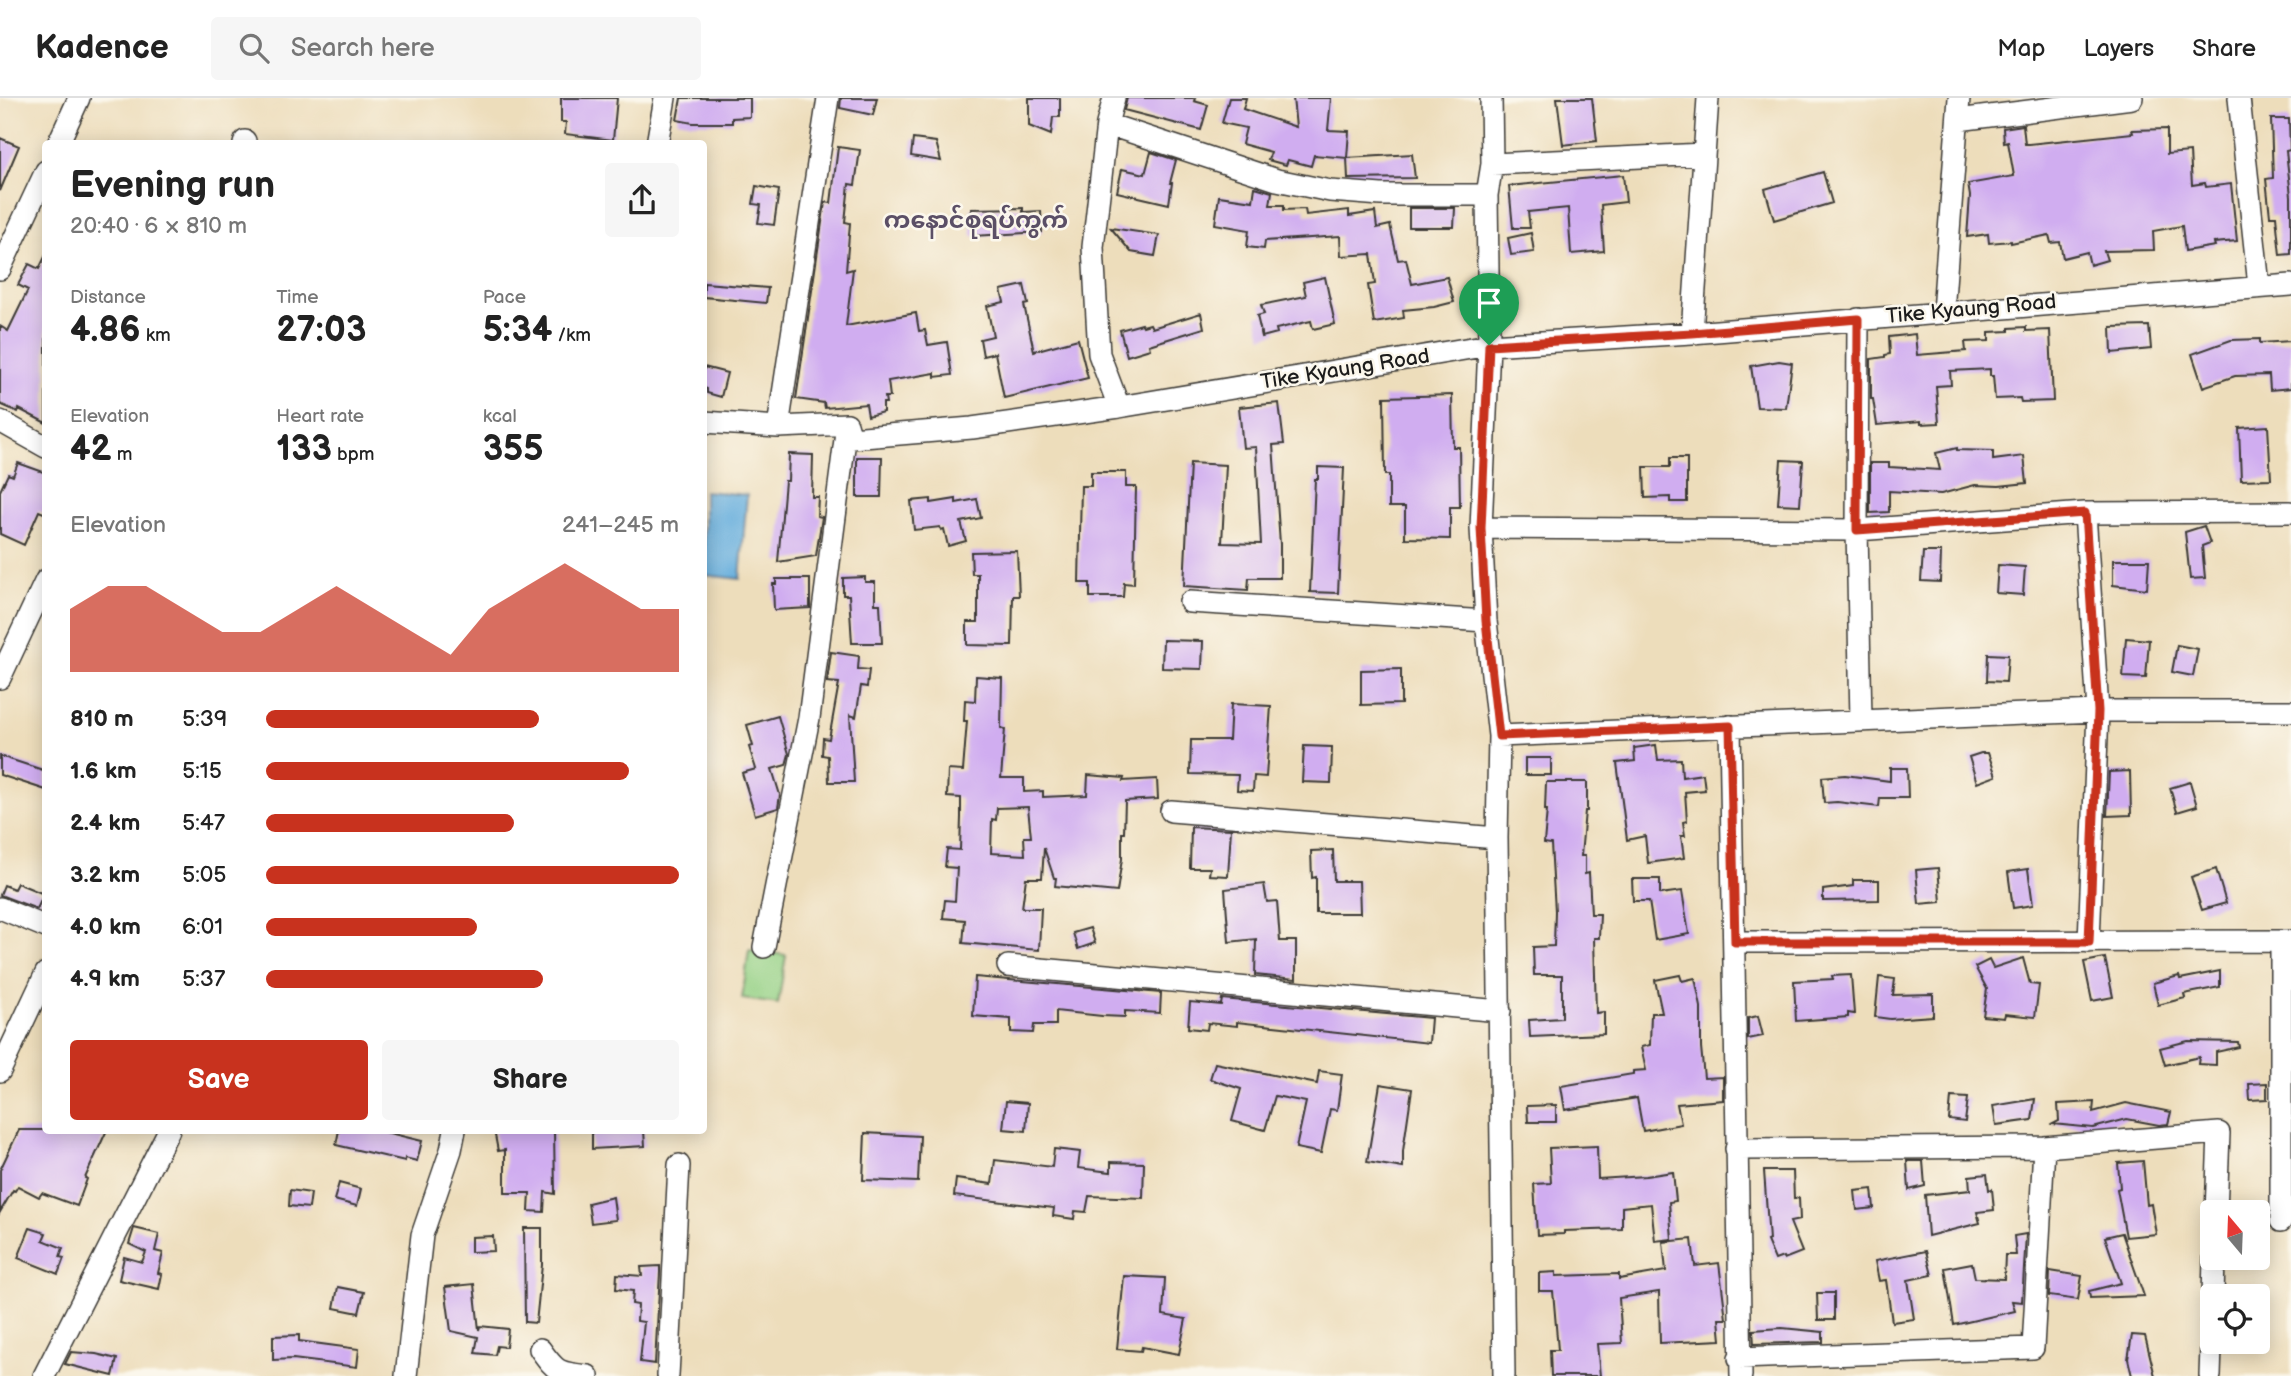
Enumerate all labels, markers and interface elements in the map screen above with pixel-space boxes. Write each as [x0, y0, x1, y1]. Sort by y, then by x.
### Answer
search box [211, 17, 701, 80]
text: Kadence [35, 28, 169, 68]
icon: search [235, 29, 273, 67]
text: Search here [291, 33, 435, 64]
text: Map [1997, 34, 2045, 63]
text: Layers [2083, 34, 2154, 63]
text: Share [2192, 34, 2256, 63]
text: Evening run [70, 163, 275, 208]
button: share [605, 163, 679, 237]
district label: ကနောင်စုရပ်ကွက် [884, 204, 1068, 239]
text: 20:40 · 6 × 810 m [70, 212, 247, 240]
pin [1459, 273, 1519, 345]
icon: arrive [1470, 284, 1508, 322]
text: Distance [70, 286, 146, 309]
text: Time [276, 286, 318, 309]
text: Pace [483, 286, 526, 309]
street label: Tike Kyaung Road [1885, 289, 2057, 329]
text: 4.86 [70, 309, 141, 352]
text: 27:03 [276, 309, 366, 352]
text: 5:34 [483, 309, 552, 352]
text: km [141, 324, 171, 347]
text: /km [552, 324, 591, 347]
street label: Tike Kyaung Road [1259, 343, 1431, 395]
text: Elevation [70, 405, 149, 428]
text: Heart rate [276, 405, 364, 428]
text: kcal [483, 405, 517, 428]
text: 42 [70, 428, 112, 471]
text: 133 [276, 428, 332, 471]
text: 355 [483, 428, 544, 471]
text: m [112, 443, 132, 466]
text: bpm [332, 443, 375, 466]
text: Elevation [70, 511, 166, 539]
text: 241–245 m [562, 511, 679, 539]
text: 810 m [70, 705, 134, 733]
text: 5:39 [182, 705, 227, 733]
text: 1.6 km [70, 757, 137, 785]
text: 5:15 [182, 757, 222, 785]
text: 2.4 km [70, 809, 140, 837]
text: 5:47 [182, 809, 225, 837]
text: 3.2 km [70, 861, 140, 889]
text: 5:05 [182, 861, 227, 889]
text: 4.0 km [70, 913, 141, 941]
text: 6:01 [182, 913, 223, 941]
text: 4.9 km [70, 965, 140, 993]
text: 5:37 [182, 965, 225, 993]
button: Save [70, 1040, 368, 1120]
button: Share [382, 1040, 679, 1120]
north arrow [2200, 1200, 2270, 1270]
map controls [2200, 1200, 2270, 1354]
button: locate [2200, 1284, 2270, 1354]

